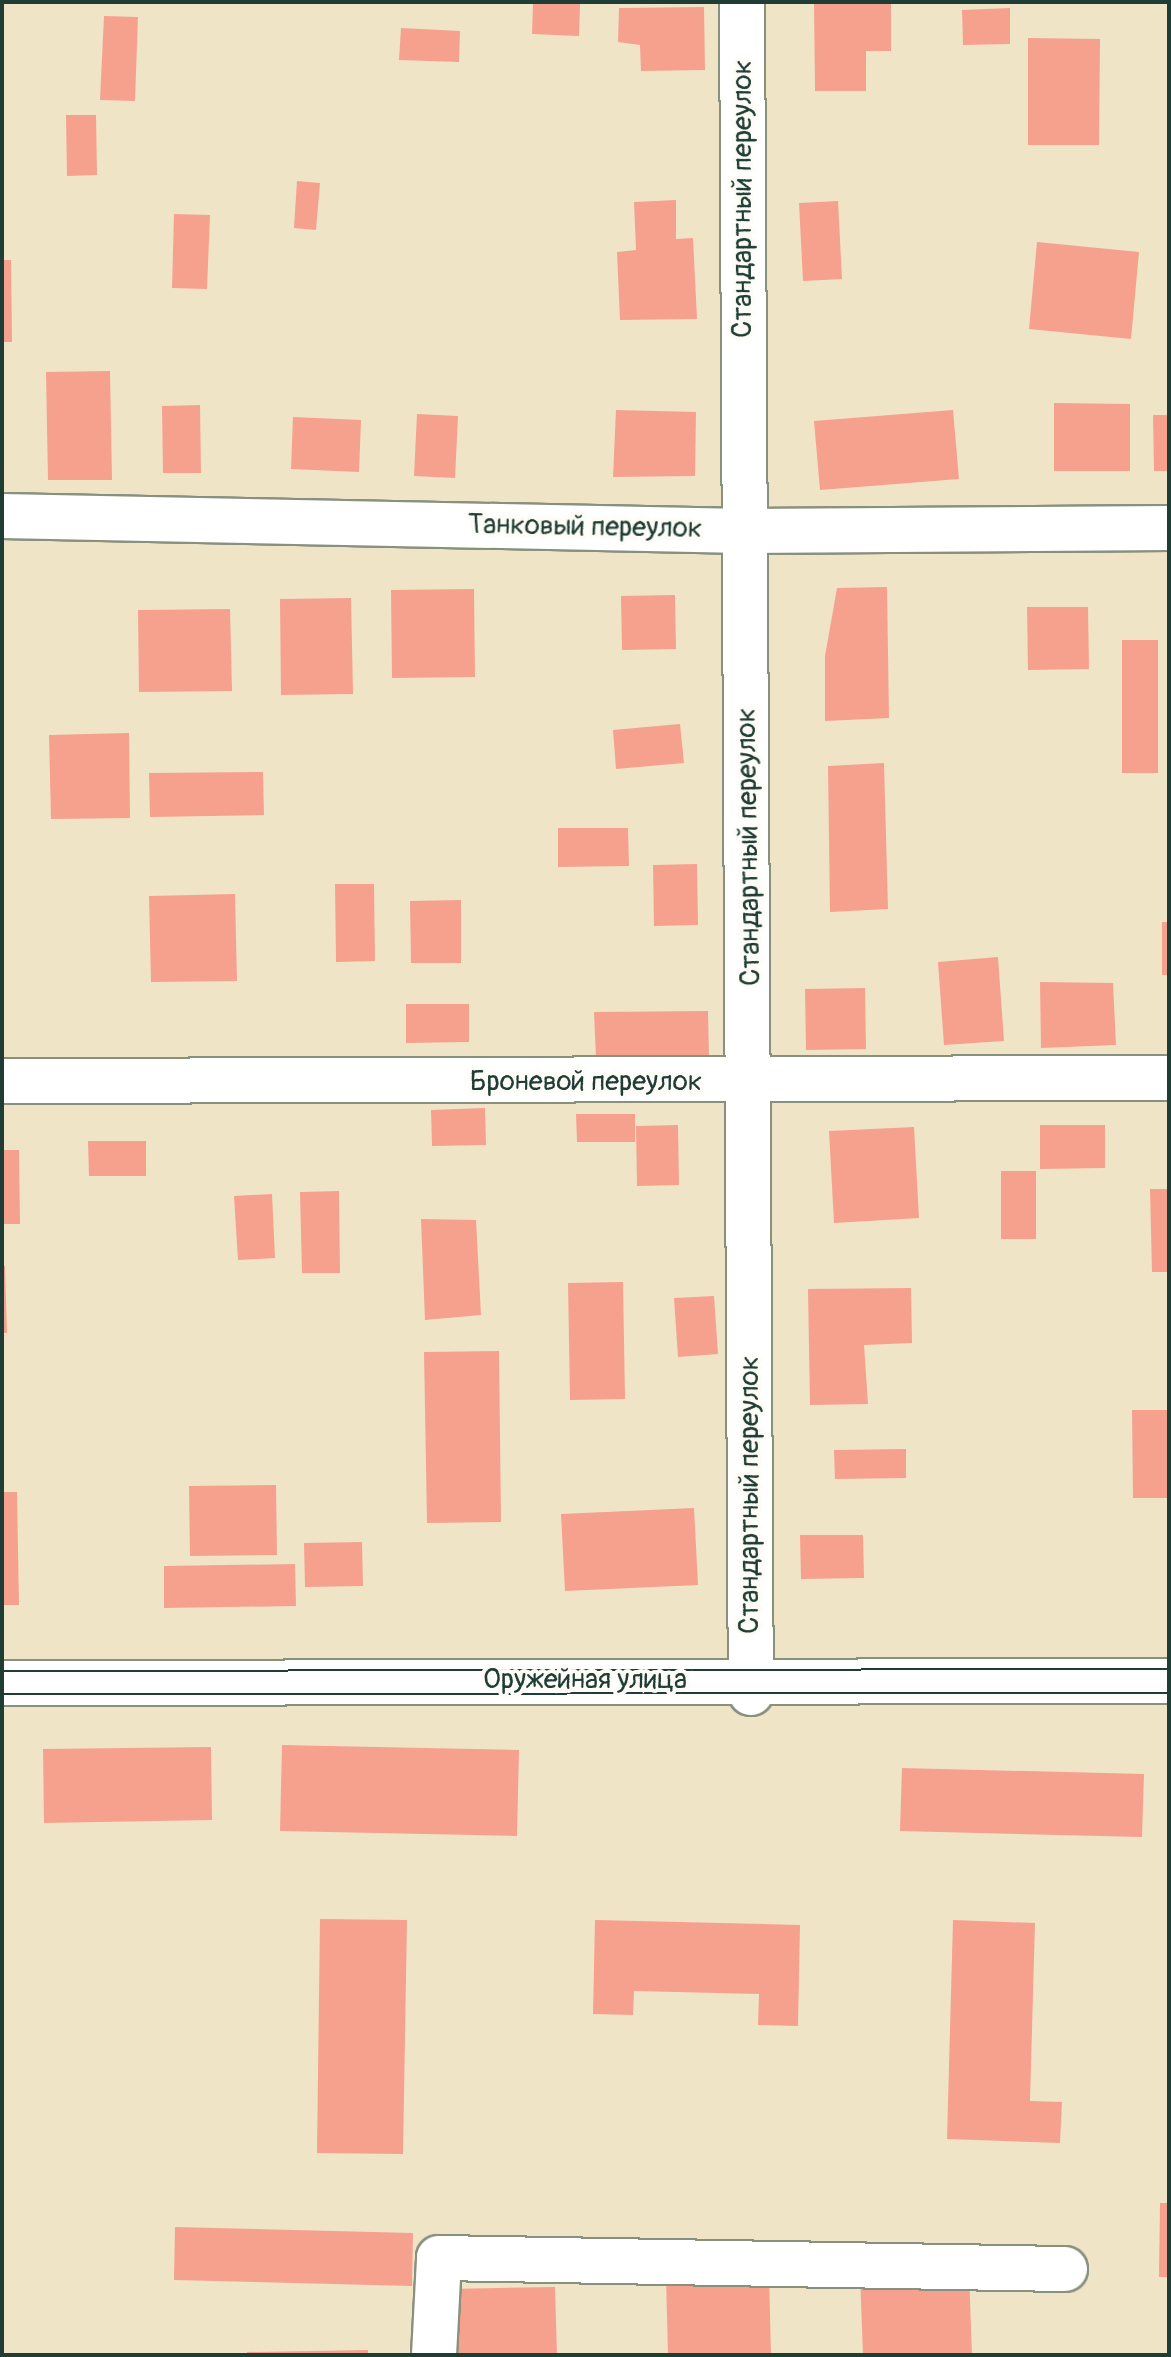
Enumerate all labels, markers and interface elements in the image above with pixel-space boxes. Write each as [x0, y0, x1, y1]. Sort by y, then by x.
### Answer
street label: Стандартный переулок [726, 60, 760, 338]
street label: Танковый переулок [467, 508, 703, 546]
street label: Стандартный переулок [730, 708, 768, 986]
street label: Броневой переулок [470, 1065, 702, 1099]
street label: Стандартный переулок [733, 1356, 767, 1634]
street label: Оружейная улица [483, 1663, 687, 1697]

